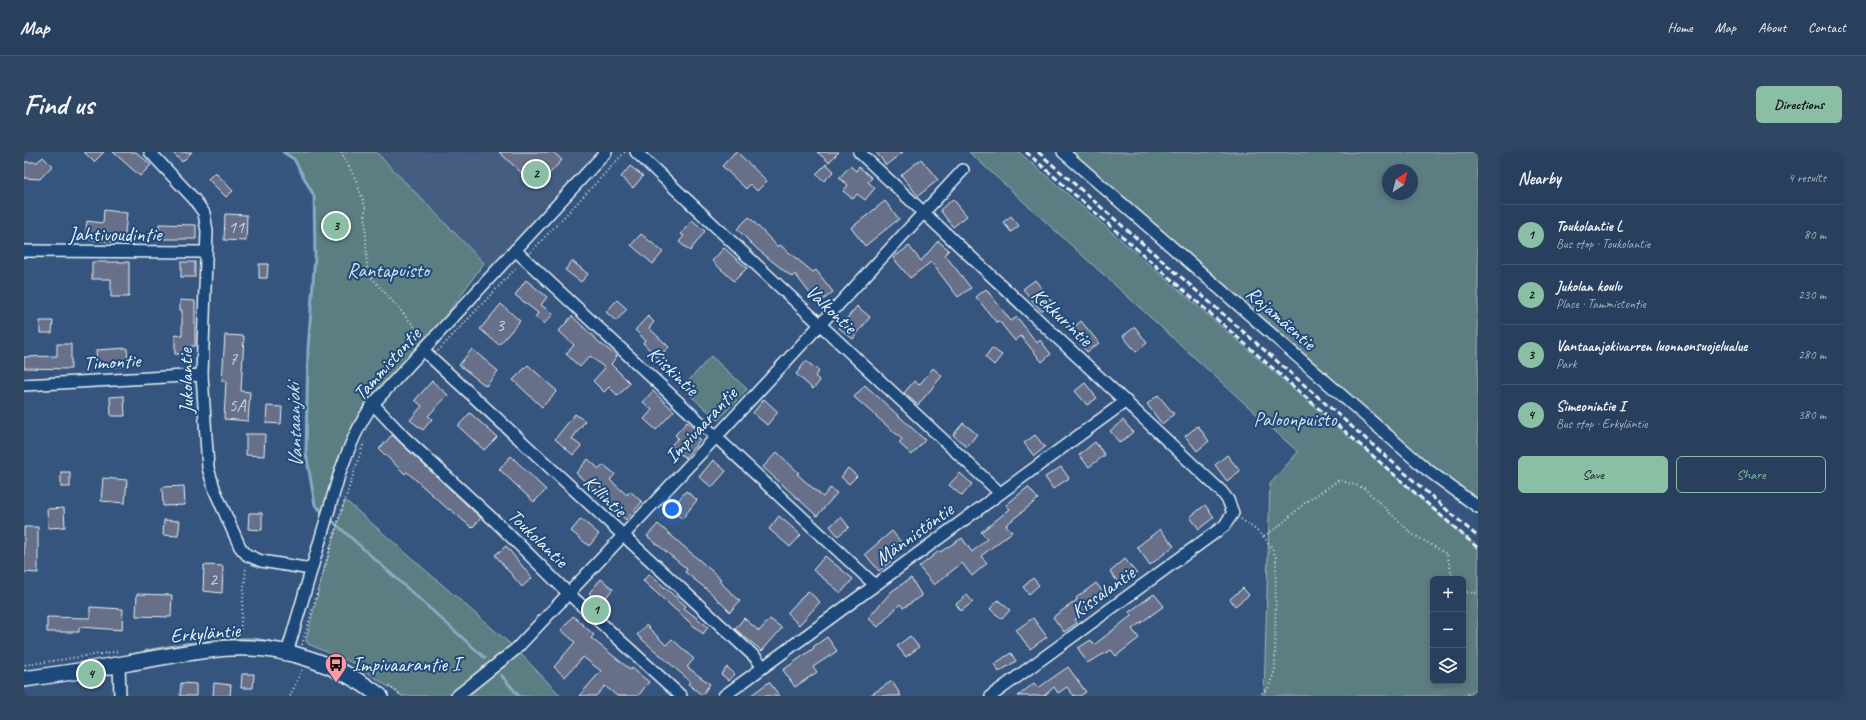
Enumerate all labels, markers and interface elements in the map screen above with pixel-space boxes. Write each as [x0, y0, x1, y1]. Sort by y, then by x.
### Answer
text: Map [20, 16, 50, 40]
text: Home [1667, 19, 1693, 36]
text: Map [1715, 19, 1736, 36]
text: About [1758, 19, 1786, 36]
text: Contact [1808, 19, 1846, 36]
button: Directions [1756, 86, 1842, 123]
text: Find us [24, 87, 94, 122]
pin: 2 [523, 159, 549, 189]
north arrow [1382, 164, 1418, 200]
text: Nearby [1518, 168, 1561, 189]
text: 4 results [1788, 170, 1826, 186]
pin: 3 [323, 211, 349, 241]
house number: 11 [228, 216, 245, 238]
text: Toukolantie L [1556, 217, 1623, 236]
street label: Jahtivoudintie [68, 222, 163, 247]
text: 1 [1528, 227, 1534, 243]
text: 80 m [1804, 227, 1826, 243]
text: Bus stop · Toukolantie [1556, 236, 1650, 252]
park label: Rantapuisto [347, 258, 431, 283]
text: Jukolan koulu [1556, 277, 1622, 296]
street label: Valkontie [800, 279, 863, 340]
street label: Rajamäentie [1241, 281, 1322, 356]
street label: Kekkurintie [1026, 282, 1099, 353]
text: 2 [1528, 287, 1534, 303]
text: 230 m [1798, 287, 1826, 303]
text: Place · Tammistontie [1556, 296, 1646, 312]
house number: 3 [496, 314, 506, 336]
street label: Tammistontie [348, 321, 427, 406]
text: Vantaanjokivarren luonnonsuojelualue [1556, 337, 1747, 356]
street label: Kiiskintie [642, 341, 705, 402]
street label: Jukolantie [173, 347, 199, 415]
text: 3 [1528, 347, 1534, 363]
text: 280 m [1798, 347, 1826, 363]
street label: Timontie [83, 348, 143, 376]
house number: 7 [229, 348, 238, 370]
text: Park [1556, 356, 1577, 372]
water label: Vantaanjoki [279, 378, 308, 469]
street label: Impivaarantie [659, 381, 744, 468]
house number: 5A [228, 394, 247, 416]
text: Simeonintie I [1556, 397, 1625, 416]
park label: Paloonpuisto [1254, 407, 1337, 432]
text: 4 [1528, 407, 1534, 423]
text: 380 m [1798, 407, 1826, 423]
text: Bus stop · Erkyläntie [1556, 416, 1648, 432]
button: Save [1518, 456, 1668, 493]
button: Share [1676, 456, 1826, 493]
street label: Killintie [578, 470, 633, 523]
street label: Männistöntie [870, 496, 959, 571]
your location [662, 499, 682, 519]
street label: Toukolantie [503, 503, 574, 574]
street label: Kissalantie [1066, 560, 1141, 624]
house number: 2 [209, 568, 219, 590]
map controls [1430, 576, 1466, 684]
button: + [1430, 576, 1466, 612]
pin: 1 [583, 595, 609, 625]
button: − [1430, 612, 1466, 648]
street label: Erkyläntie [169, 617, 242, 648]
button: layers [1430, 648, 1466, 684]
bus stop icon: Impivaarantie I [323, 651, 349, 684]
place label: Impivaarantie I [352, 652, 465, 677]
pin: 4 [78, 659, 104, 689]

